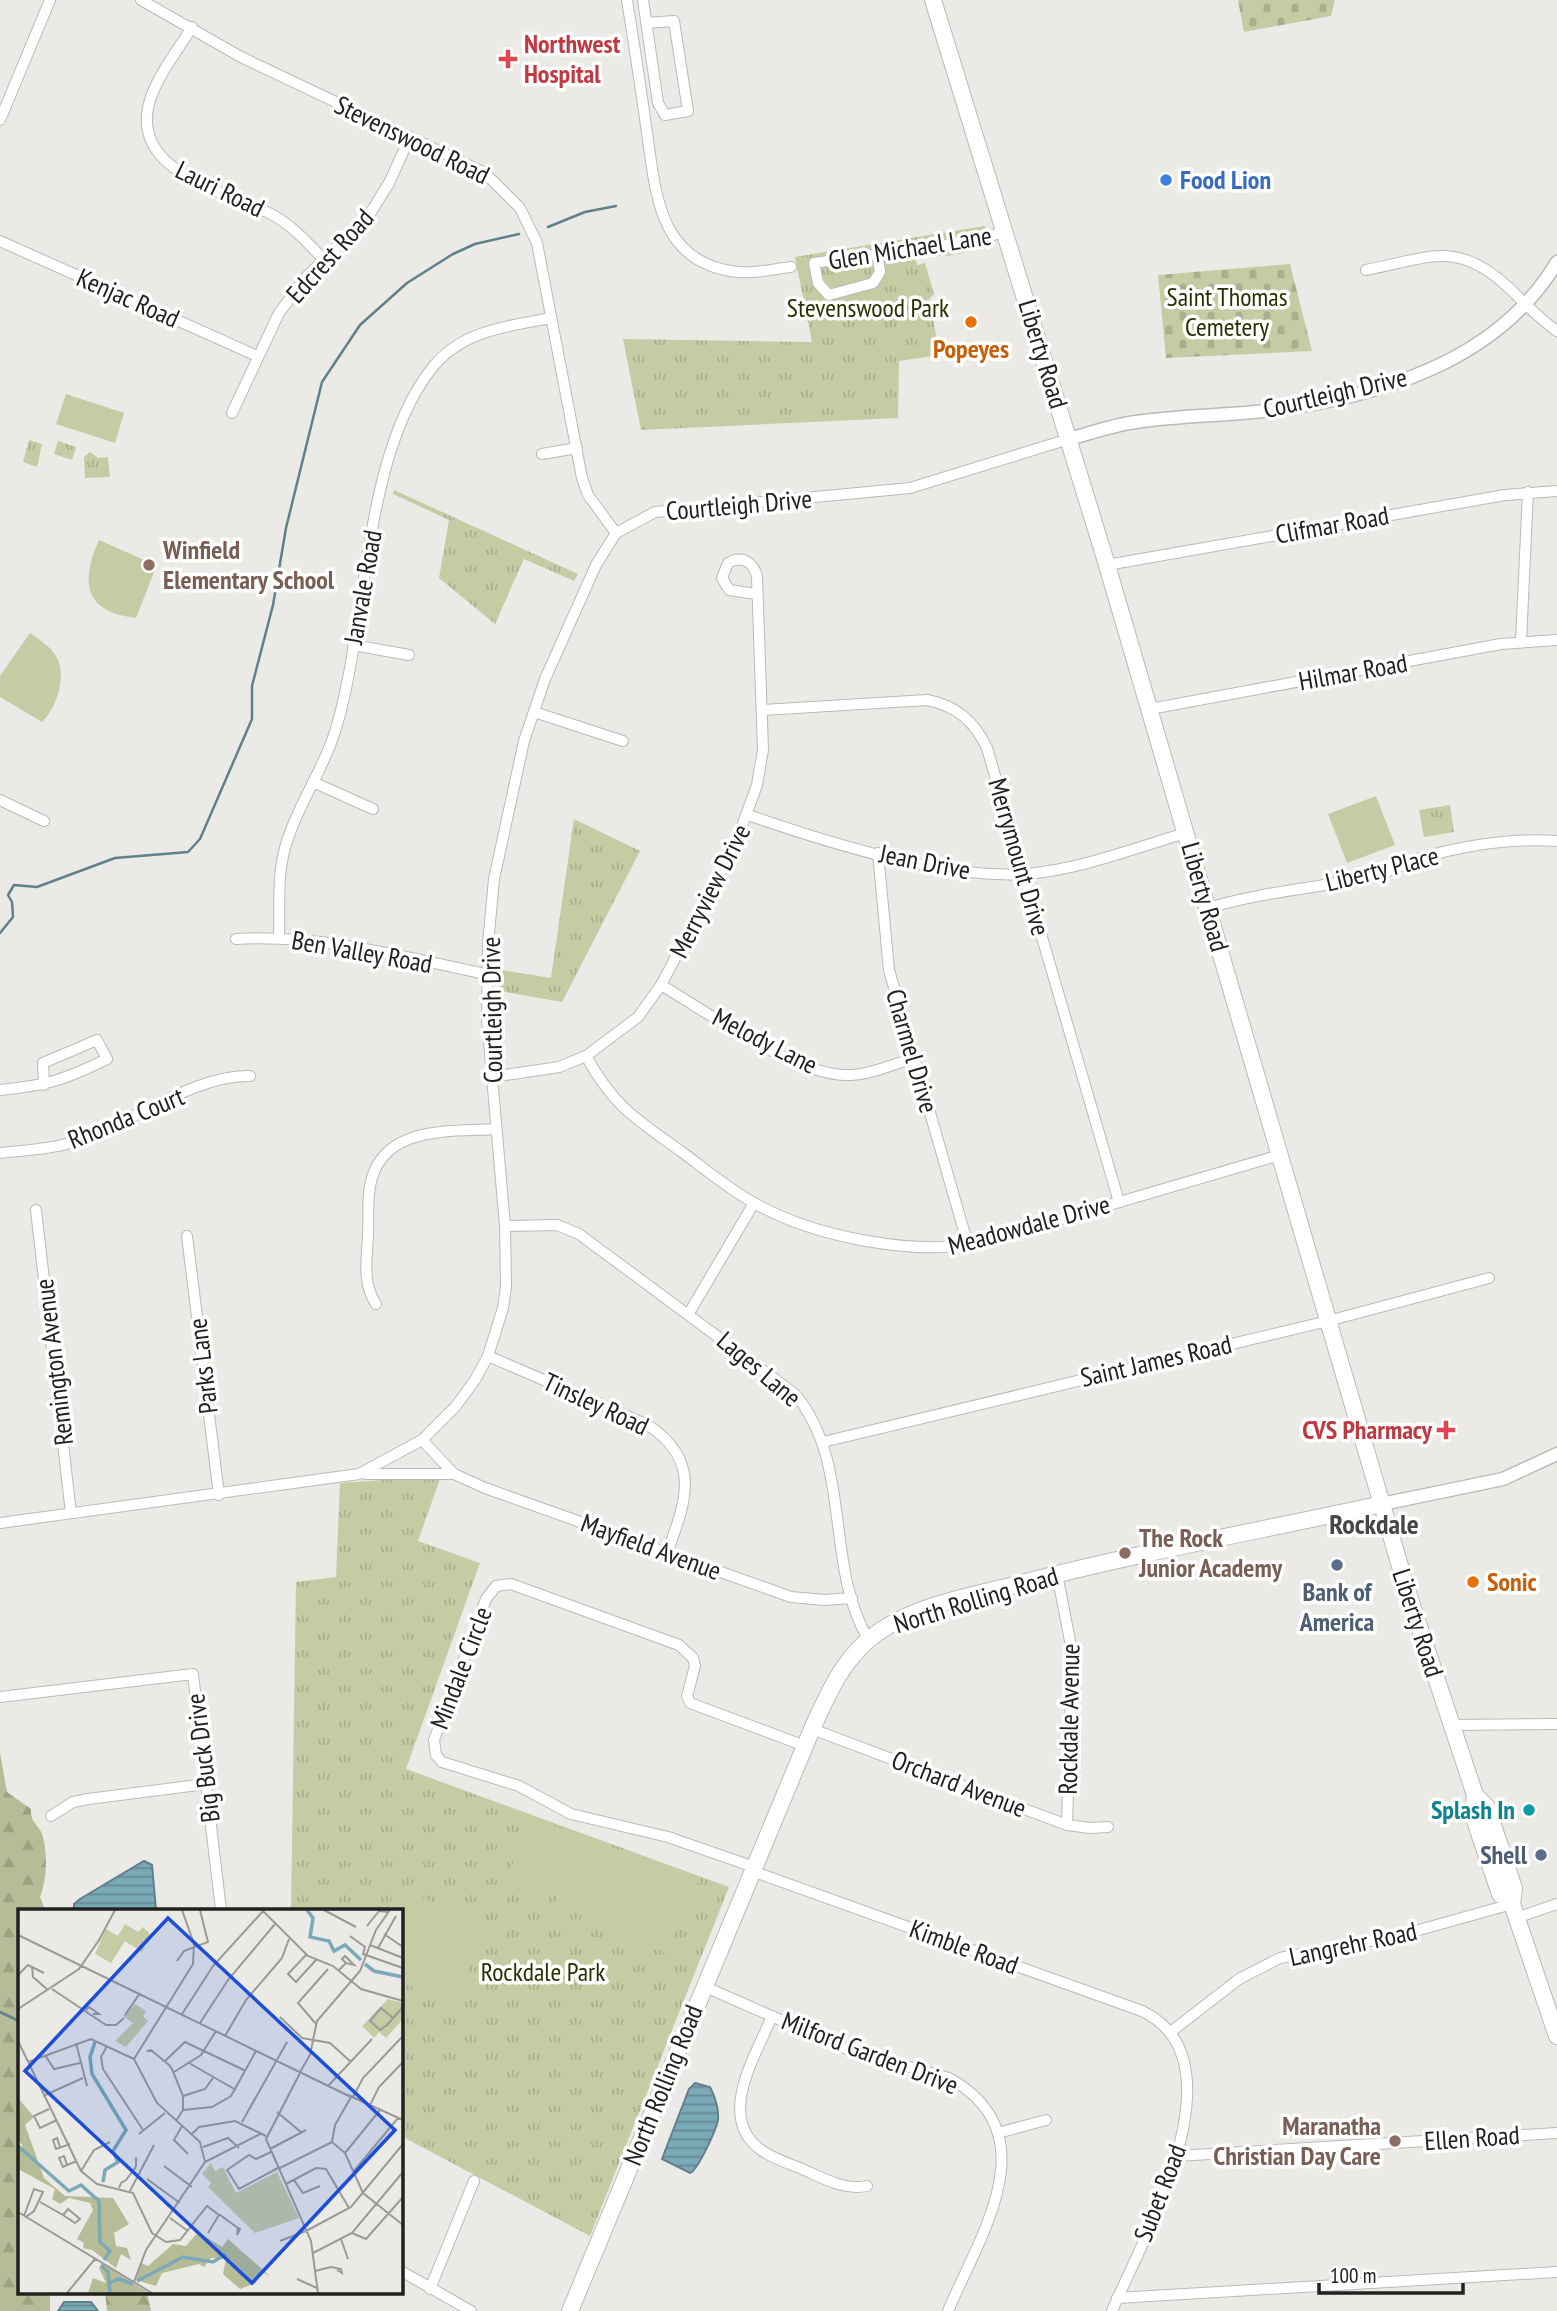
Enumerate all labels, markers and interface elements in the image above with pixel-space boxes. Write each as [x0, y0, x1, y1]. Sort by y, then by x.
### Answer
place label: Northwest Hospital [524, 27, 621, 90]
marker: Northwest Hospital [498, 49, 518, 69]
street label: Stevenswood Road [329, 88, 495, 191]
street label: Lauri Road [170, 153, 270, 224]
place label: Food Lion [1180, 163, 1271, 196]
marker: Food Lion [1158, 172, 1174, 188]
street label: Edcrest Road [279, 202, 380, 310]
street label: Glen Michael Lane [826, 218, 994, 277]
street label: Kenjac Road [72, 260, 185, 335]
park label: Saint Thomas Cemetery [1167, 280, 1287, 343]
park label: Stevenswood Park [787, 291, 949, 324]
street label: Liberty Road [1011, 295, 1076, 412]
marker: Popeyes [963, 314, 979, 330]
place label: Popeyes [933, 332, 1009, 365]
street label: Courtleigh Drive [1260, 360, 1410, 425]
street label: Courtleigh Drive [665, 482, 813, 527]
street label: Clifmar Road [1273, 498, 1391, 551]
street label: Janvale Road [336, 527, 389, 648]
place label: Winfield Elementary School [162, 533, 335, 596]
marker: Winfield Elementary School [141, 557, 157, 573]
street label: Hilmar Road [1296, 646, 1410, 697]
street label: Merrymount Drive [981, 774, 1058, 939]
street label: Merryview Drive [662, 818, 757, 963]
street label: Jean Drive [876, 836, 973, 886]
street label: Liberty Road [1174, 838, 1237, 955]
street label: Liberty Place [1322, 839, 1442, 898]
street label: Ben Valley Road [289, 923, 435, 980]
street label: Courtleigh Drive [474, 936, 509, 1084]
street label: Charmel Drive [879, 985, 946, 1117]
street label: Melody Lane [707, 1000, 823, 1081]
street label: Rhonda Court [63, 1079, 189, 1156]
street label: Meadowdale Drive [944, 1187, 1114, 1262]
street label: Remington Avenue [27, 1277, 80, 1447]
street label: Parks Lane [180, 1316, 225, 1416]
street label: Lages Lane [710, 1324, 808, 1413]
street label: Saint James Road [1077, 1327, 1235, 1394]
street label: Tinsley Road [538, 1365, 654, 1442]
place label: CVS Pharmacy [1302, 1413, 1433, 1446]
marker: CVS Pharmacy [1438, 1422, 1454, 1438]
district label: Rockdale [1329, 1505, 1419, 1542]
street label: Mayfield Avenue [577, 1506, 726, 1587]
place label: The Rock Junior Academy [1138, 1521, 1283, 1584]
marker: The Rock Junior Academy [1117, 1545, 1133, 1561]
marker: Bank of America [1329, 1557, 1345, 1573]
street label: North Rolling Road [890, 1559, 1062, 1640]
street label: Liberty Road [1385, 1564, 1451, 1681]
place label: Sonic [1487, 1565, 1537, 1598]
marker: Sonic [1465, 1574, 1481, 1590]
place label: Bank of America [1299, 1575, 1374, 1638]
street label: Mindale Circle [422, 1602, 499, 1734]
street label: Rockdale Avenue [1051, 1643, 1086, 1795]
street label: Big Buck Drive [178, 1692, 227, 1824]
street label: Orchard Avenue [887, 1743, 1031, 1824]
place label: Splash In [1431, 1793, 1515, 1826]
marker: Splash In [1521, 1802, 1537, 1818]
place label: Shell [1480, 1838, 1528, 1871]
marker: Shell [1533, 1847, 1549, 1863]
inset map [18, 1909, 402, 2294]
street label: Kimble Road [905, 1912, 1023, 1981]
street label: Langrehr Road [1286, 1914, 1420, 1973]
park label: Rockdale Park [481, 1955, 605, 1988]
street label: North Rolling Road [615, 2000, 710, 2170]
street label: Milford Garden Drive [777, 2004, 963, 2101]
place label: Maranatha Christian Day Care [1213, 2109, 1381, 2172]
street label: Ellen Road [1423, 2118, 1521, 2157]
marker: Maranatha Christian Day Care [1387, 2133, 1403, 2149]
street label: Subet Road [1126, 2140, 1193, 2246]
scale bar [1319, 2252, 1462, 2296]
text: 100 m [1330, 2262, 1376, 2289]

